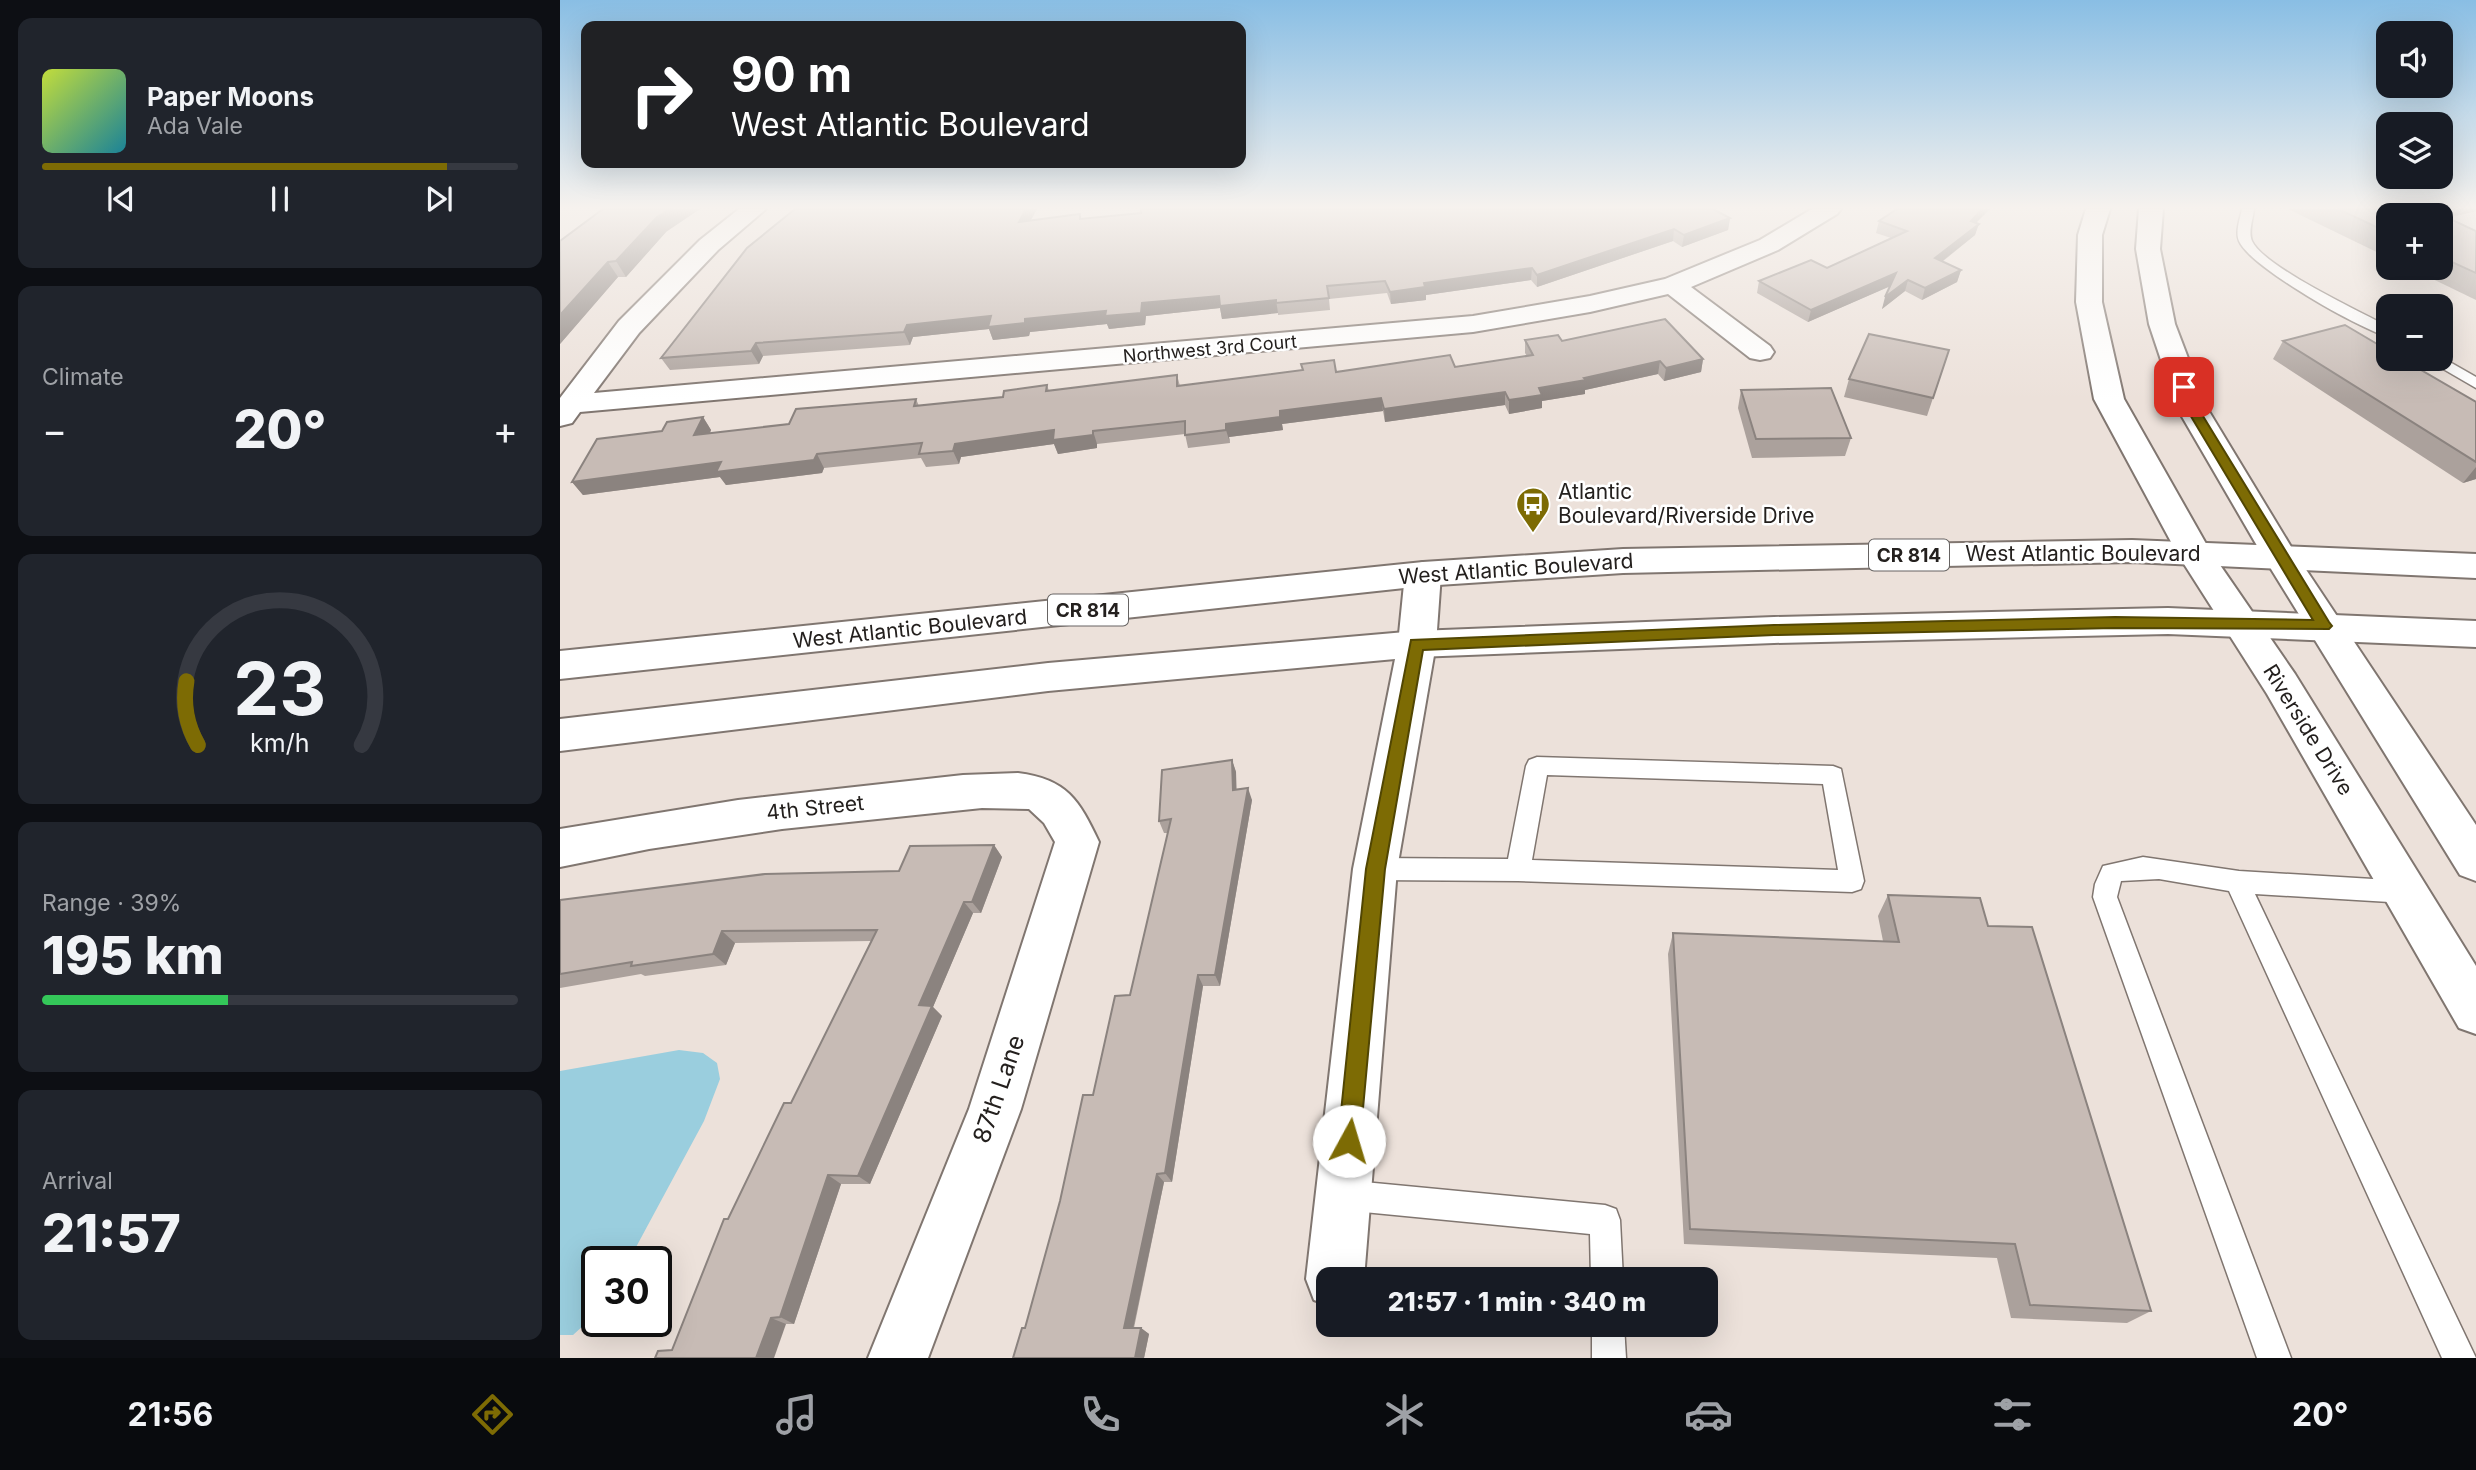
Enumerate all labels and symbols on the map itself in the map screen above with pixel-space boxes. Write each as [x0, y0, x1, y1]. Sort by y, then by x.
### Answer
street label: Northwest 3rd Court [1122, 330, 1298, 367]
pin [2154, 357, 2214, 417]
place label: Atlantic Boulevard/Riverside Drive [1558, 479, 1815, 528]
bus stop icon: Atlantic Boulevard/Riverside Drive [1514, 485, 1552, 534]
road number: CR 814 [1869, 540, 1949, 570]
street label: West Atlantic Boulevard [1965, 541, 2201, 566]
street label: West Atlantic Boulevard [1398, 548, 1634, 589]
road number: CR 814 [1048, 594, 1128, 625]
street label: West Atlantic Boulevard [792, 604, 1028, 653]
street label: Riverside Drive [2258, 660, 2359, 800]
street label: 4th Street [765, 790, 865, 825]
street label: 87th Lane [967, 1031, 1031, 1147]
position arrow [1312, 1104, 1386, 1178]
speed limit sign: 30 [581, 1246, 672, 1337]

